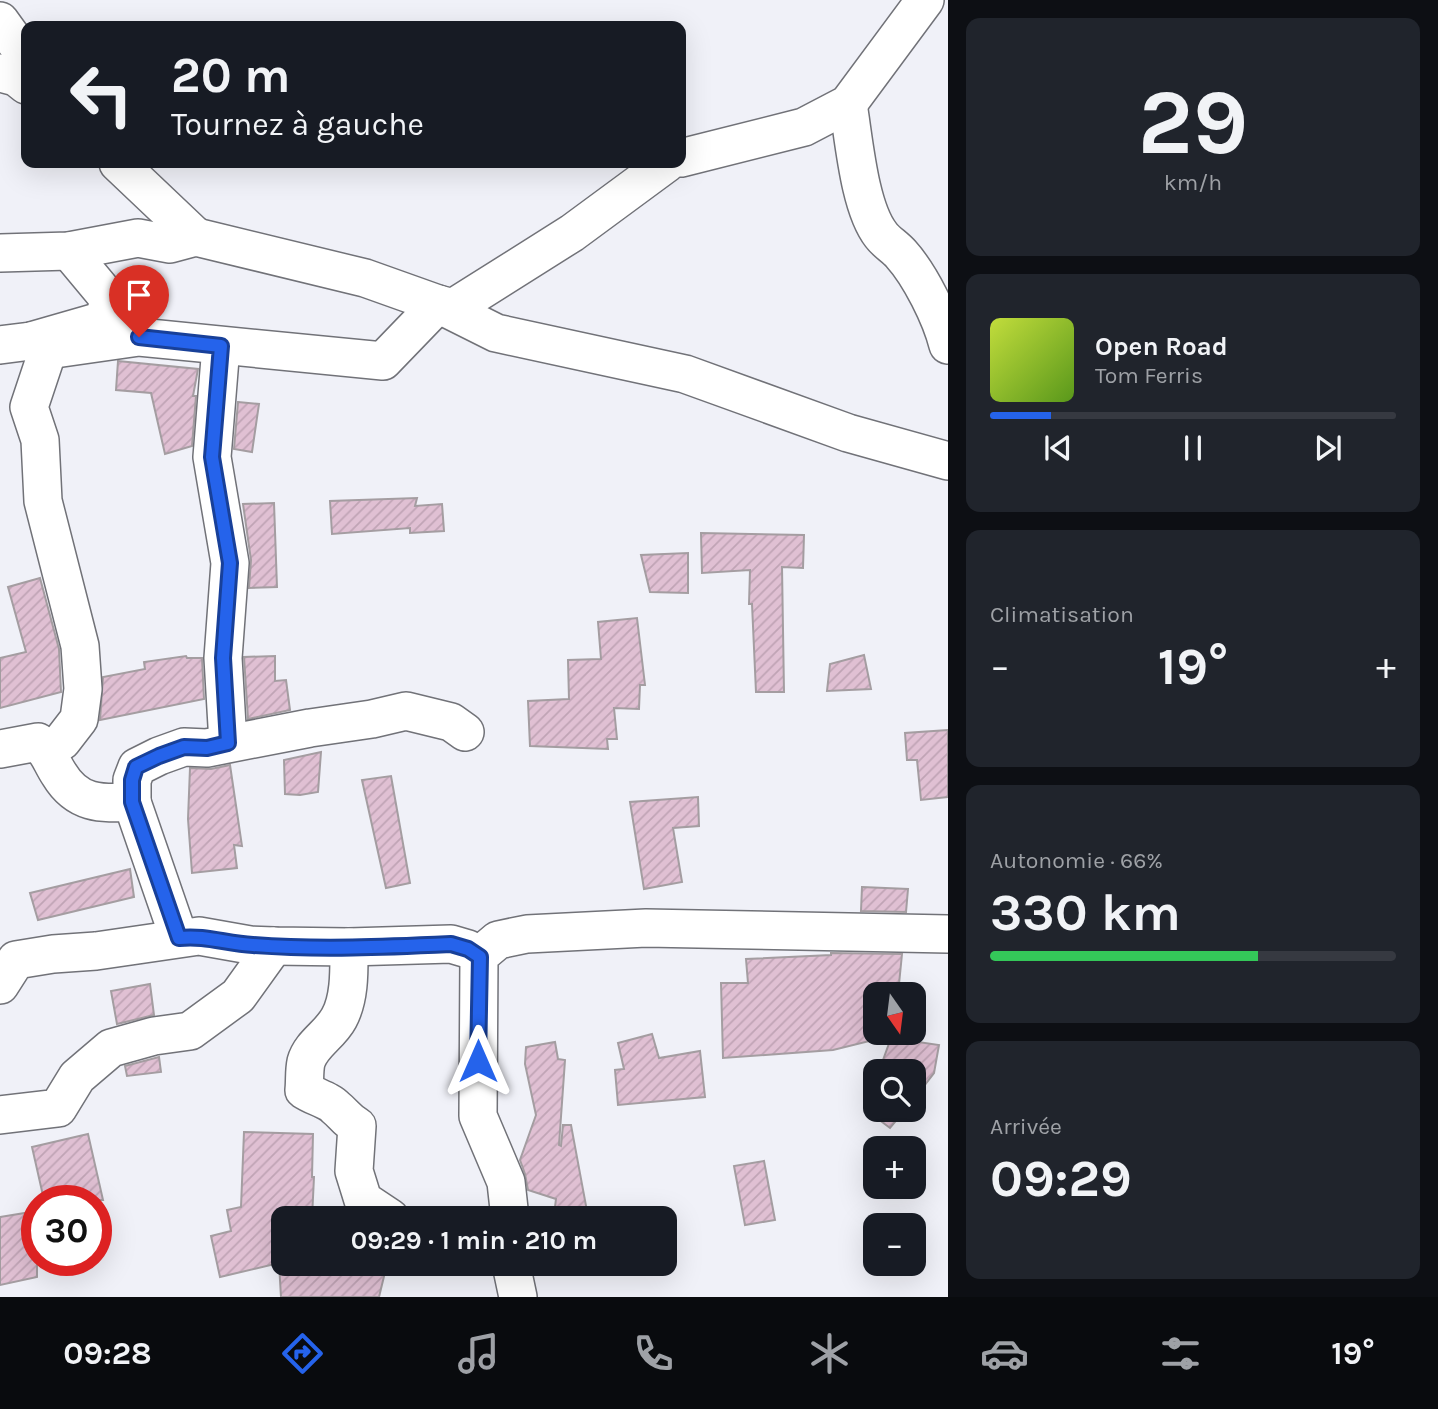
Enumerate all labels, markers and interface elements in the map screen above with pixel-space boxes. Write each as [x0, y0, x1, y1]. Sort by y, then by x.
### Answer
text: 20 m [171, 47, 291, 104]
icon: left [56, 49, 147, 140]
text: 29 [1138, 70, 1248, 176]
text: Tournez à gauche [171, 106, 424, 143]
text: km/h [1164, 169, 1222, 196]
pin [109, 265, 169, 337]
icon: arrive [120, 276, 158, 314]
text: Open Road [1095, 331, 1228, 362]
text: Tom Ferris [1095, 362, 1203, 389]
icon: previous [1039, 429, 1077, 467]
icon: pause [1174, 429, 1212, 467]
icon: next [1309, 429, 1347, 467]
text: Climatisation [990, 601, 1134, 628]
text: 19° [1158, 636, 1228, 697]
text: − [990, 644, 1010, 689]
text: + [1376, 644, 1396, 689]
text: Autonomie · 66% [990, 847, 1163, 874]
text: 330 km [990, 882, 1181, 943]
north arrow [863, 982, 926, 1045]
map controls [863, 982, 926, 1276]
position arrow [441, 1024, 515, 1098]
button: search [863, 1059, 926, 1122]
text: Arrivée [990, 1113, 1062, 1140]
button: + [863, 1136, 926, 1199]
text: 09:29 [990, 1148, 1132, 1209]
speed limit sign: 30 [21, 1185, 112, 1276]
button: − [863, 1213, 926, 1276]
text: 09:29 · 1 min · 210 m [351, 1225, 597, 1256]
icon: directions [278, 1329, 327, 1378]
icon: music [454, 1329, 503, 1378]
icon: phone [629, 1329, 678, 1378]
icon: climate [805, 1329, 854, 1378]
icon: car [980, 1329, 1029, 1378]
icon: filters [1156, 1329, 1205, 1378]
text: 09:28 [63, 1335, 152, 1372]
text: 19° [1331, 1335, 1375, 1372]

